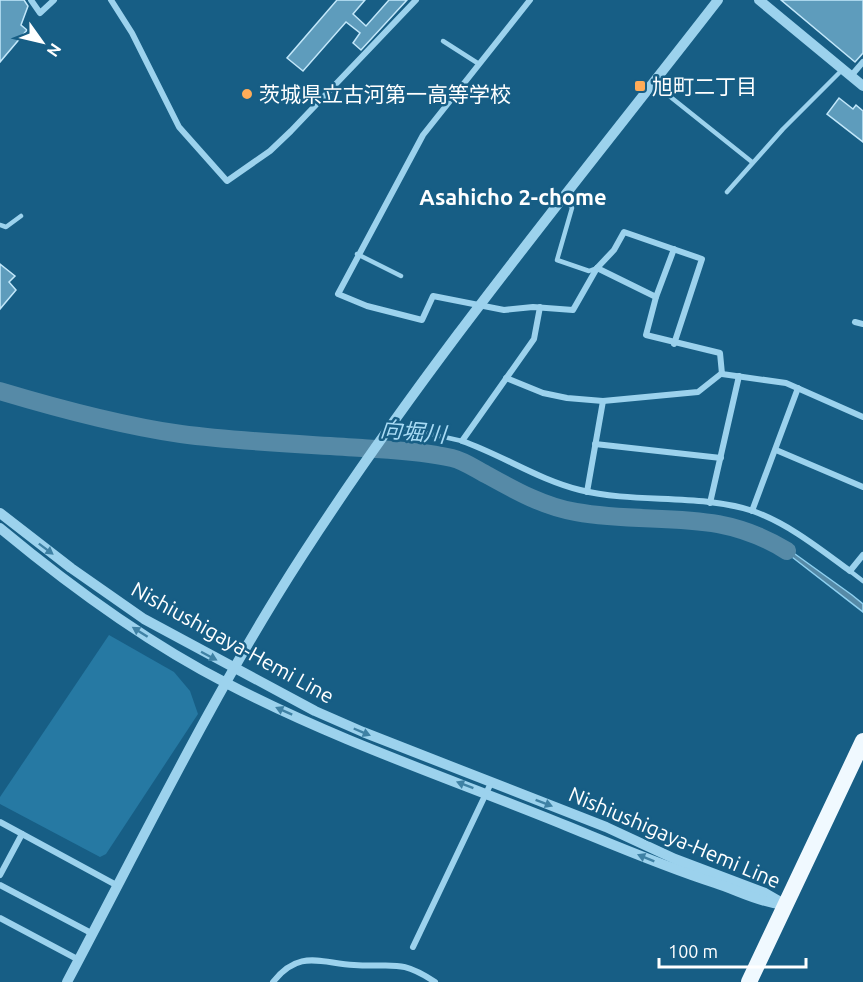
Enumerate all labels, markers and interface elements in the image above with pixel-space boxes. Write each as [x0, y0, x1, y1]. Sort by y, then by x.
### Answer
north arrow [12, 12, 72, 72]
text: N [44, 40, 65, 60]
place label: 旭町二丁目 [652, 74, 757, 98]
marker: 旭町二丁目 [633, 79, 647, 93]
place label: 茨城県立古河第一高等学校 [259, 82, 511, 106]
marker: 茨城県立古河第一高等学校 [240, 87, 254, 101]
district label: Asahicho 2-chome [419, 184, 607, 209]
water label: 向堀川 [379, 416, 449, 447]
one-way arrow [38, 543, 54, 556]
street label: Nishiushigaya-Hemi Line [127, 576, 339, 708]
one-way arrow [132, 627, 148, 638]
one-way arrow [201, 651, 218, 661]
one-way arrow [275, 706, 293, 716]
one-way arrow [353, 728, 371, 737]
one-way arrow [455, 780, 473, 790]
street label: Nishiushigaya-Hemi Line [565, 781, 785, 893]
one-way arrow [535, 798, 553, 808]
one-way arrow [636, 853, 654, 863]
scale bar [659, 931, 806, 969]
text: 100 m [668, 941, 718, 961]

